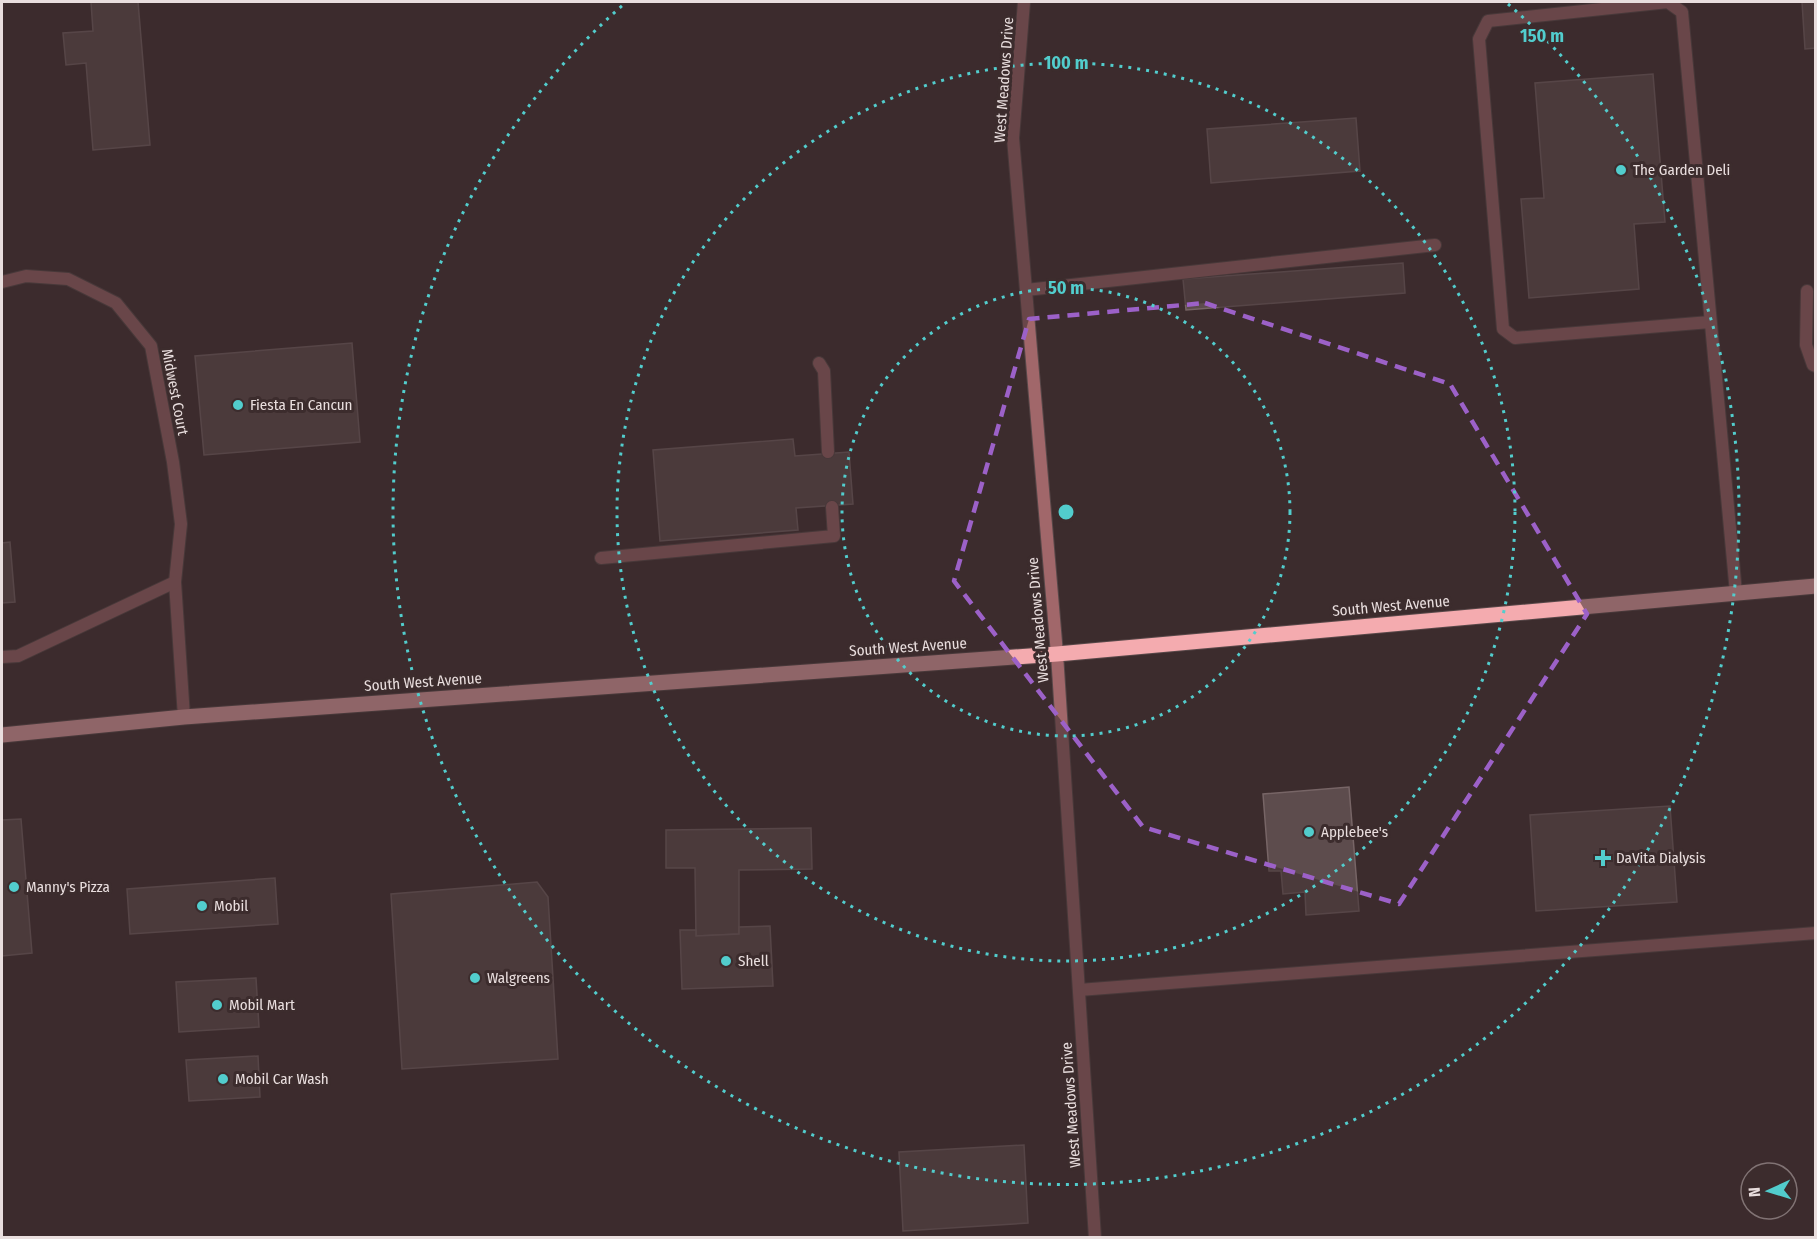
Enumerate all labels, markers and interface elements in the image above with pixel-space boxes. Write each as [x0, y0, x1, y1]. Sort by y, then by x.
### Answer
street label: West Meadows Drive [991, 16, 1017, 144]
text: 150 m [1520, 25, 1564, 47]
text: 100 m [1044, 52, 1088, 74]
place label: The Garden Deli [1633, 161, 1730, 179]
marker: The Garden Deli [1614, 163, 1628, 177]
text: 50 m [1048, 277, 1084, 299]
street label: Midwest Court [158, 347, 192, 437]
place label: Fiesta En Cancun [250, 396, 352, 414]
marker: Fiesta En Cancun [231, 398, 245, 412]
centre of rings [1056, 502, 1076, 522]
street label: West Meadows Drive [1024, 556, 1052, 684]
street label: South West Avenue [1331, 592, 1451, 620]
street label: South West Avenue [849, 634, 967, 660]
street label: South West Avenue [364, 669, 482, 695]
place label: Applebee's [1321, 823, 1388, 841]
marker: Applebee's [1302, 825, 1316, 839]
marker: DaVita Dialysis [1594, 849, 1612, 867]
place label: DaVita Dialysis [1616, 849, 1706, 867]
place label: Manny's Pizza [26, 878, 110, 896]
marker: Manny's Pizza [7, 880, 21, 894]
place label: Mobil [214, 897, 248, 915]
marker: Mobil [195, 899, 209, 913]
place label: Shell [738, 952, 769, 970]
marker: Shell [719, 954, 733, 968]
place label: Walgreens [487, 969, 550, 987]
marker: Walgreens [468, 971, 482, 985]
place label: Mobil Mart [229, 996, 295, 1014]
marker: Mobil Mart [210, 998, 224, 1012]
street label: West Meadows Drive [1058, 1041, 1084, 1169]
place label: Mobil Car Wash [235, 1070, 329, 1088]
marker: Mobil Car Wash [216, 1072, 230, 1086]
north arrow [1739, 1161, 1799, 1221]
text: N [1745, 1187, 1764, 1197]

